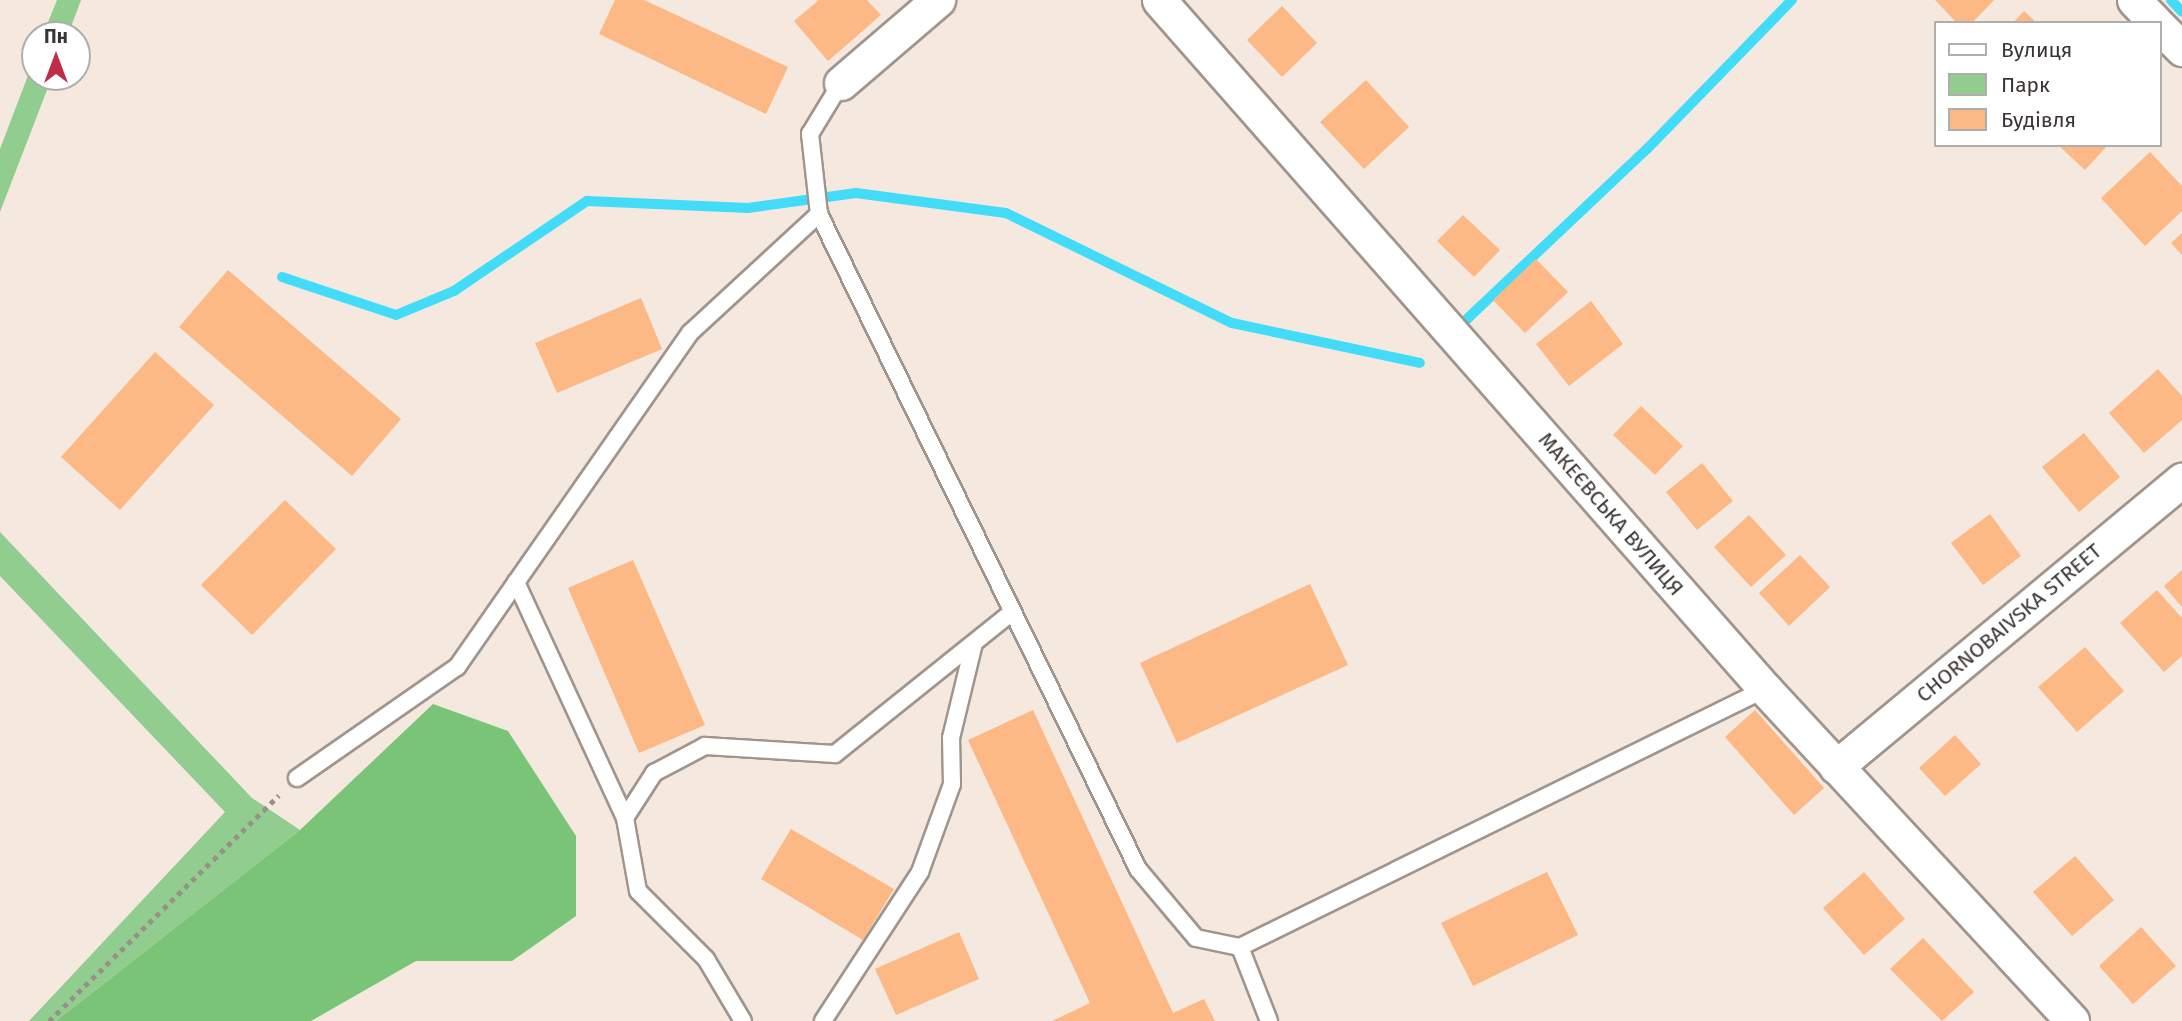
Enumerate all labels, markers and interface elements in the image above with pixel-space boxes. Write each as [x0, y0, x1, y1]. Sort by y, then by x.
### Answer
north arrow [21, 21, 91, 91]
legend [1934, 21, 2161, 147]
text: Пн [44, 25, 68, 48]
text: Вулиця [2001, 37, 2072, 63]
text: Парк [2001, 72, 2050, 98]
text: Будівля [2001, 107, 2076, 133]
street label: МАКЕЄВСЬКА ВУЛИЦЯ [1533, 427, 1689, 601]
street label: CHORNOBAIVSKA STREET [1911, 538, 2107, 708]

